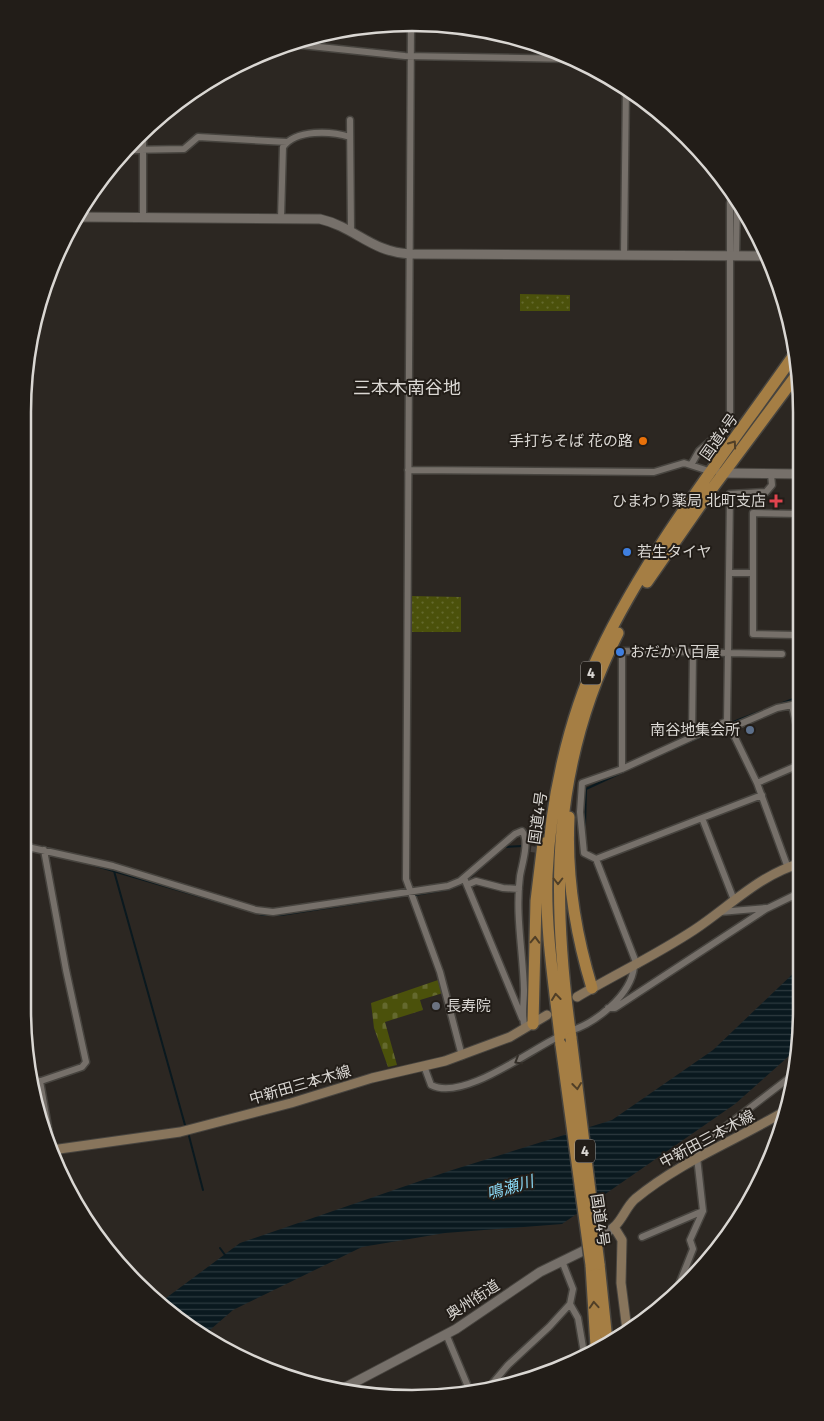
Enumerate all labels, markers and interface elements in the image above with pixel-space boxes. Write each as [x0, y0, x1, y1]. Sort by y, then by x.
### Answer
district label: 三本木南谷地 [353, 377, 461, 399]
street label: 国道4号 [696, 410, 742, 464]
place label: 手打ちそば 花の路 [509, 432, 633, 450]
marker: 手打ちそば 花の路 [637, 435, 649, 447]
one-way arrow [727, 440, 736, 449]
place label: ひまわり薬局 北町支店 [612, 492, 766, 510]
marker: ひまわり薬局 北町支店 [770, 495, 782, 507]
place label: 若生タイヤ [637, 543, 712, 561]
marker: 若生タイヤ [621, 546, 633, 558]
place label: おだか八百屋 [630, 643, 720, 661]
marker: おだか八百屋 [614, 646, 626, 658]
road number: 4 [581, 661, 601, 684]
place label: 南谷地集会所 [650, 721, 740, 739]
marker: 南谷地集会所 [744, 724, 756, 736]
street label: 国道4号 [525, 791, 551, 845]
one-way arrow [553, 877, 563, 885]
one-way arrow [529, 936, 540, 944]
one-way arrow [551, 992, 562, 1000]
place label: 長寿院 [446, 997, 491, 1015]
marker: 長寿院 [430, 1000, 442, 1012]
one-way arrow [515, 1054, 524, 1064]
street label: 中新田三本木線 [247, 1062, 353, 1108]
one-way arrow [571, 1082, 582, 1090]
street label: 中新田三本木線 [656, 1106, 758, 1172]
road number: 4 [575, 1140, 595, 1162]
water label: 鳴瀬川 [484, 1171, 538, 1203]
street label: 国道4号 [587, 1193, 613, 1247]
street label: 奥州街道 [443, 1276, 503, 1324]
one-way arrow [589, 1301, 600, 1309]

